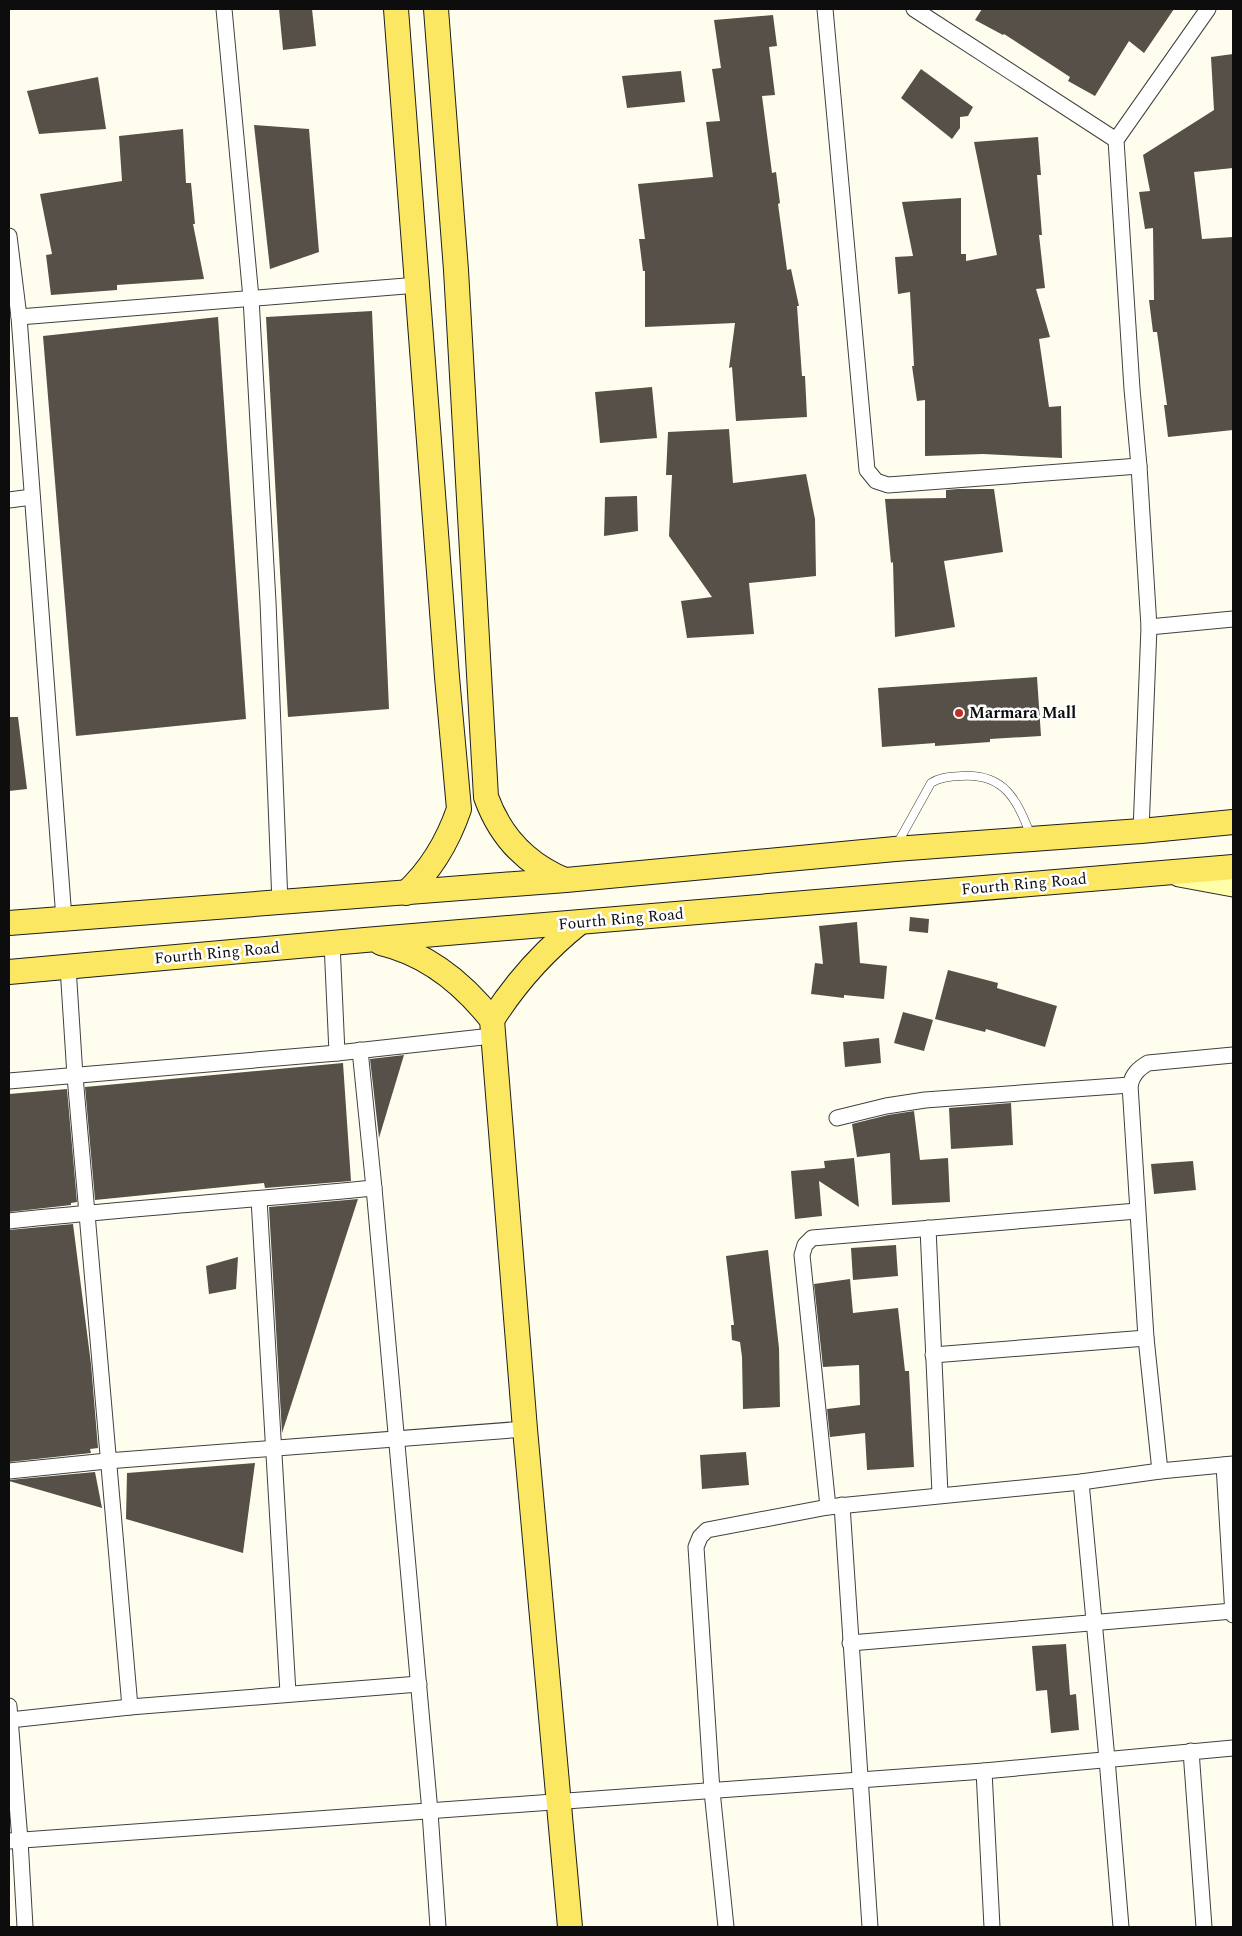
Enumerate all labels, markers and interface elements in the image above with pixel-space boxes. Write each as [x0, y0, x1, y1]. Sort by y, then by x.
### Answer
place label: Marmara Mall [969, 701, 1076, 725]
marker: Marmara Mall [953, 707, 965, 719]
street label: Fourth Ring Road [960, 867, 1088, 901]
street label: Fourth Ring Road [557, 902, 685, 936]
street label: Fourth Ring Road [153, 936, 281, 970]

